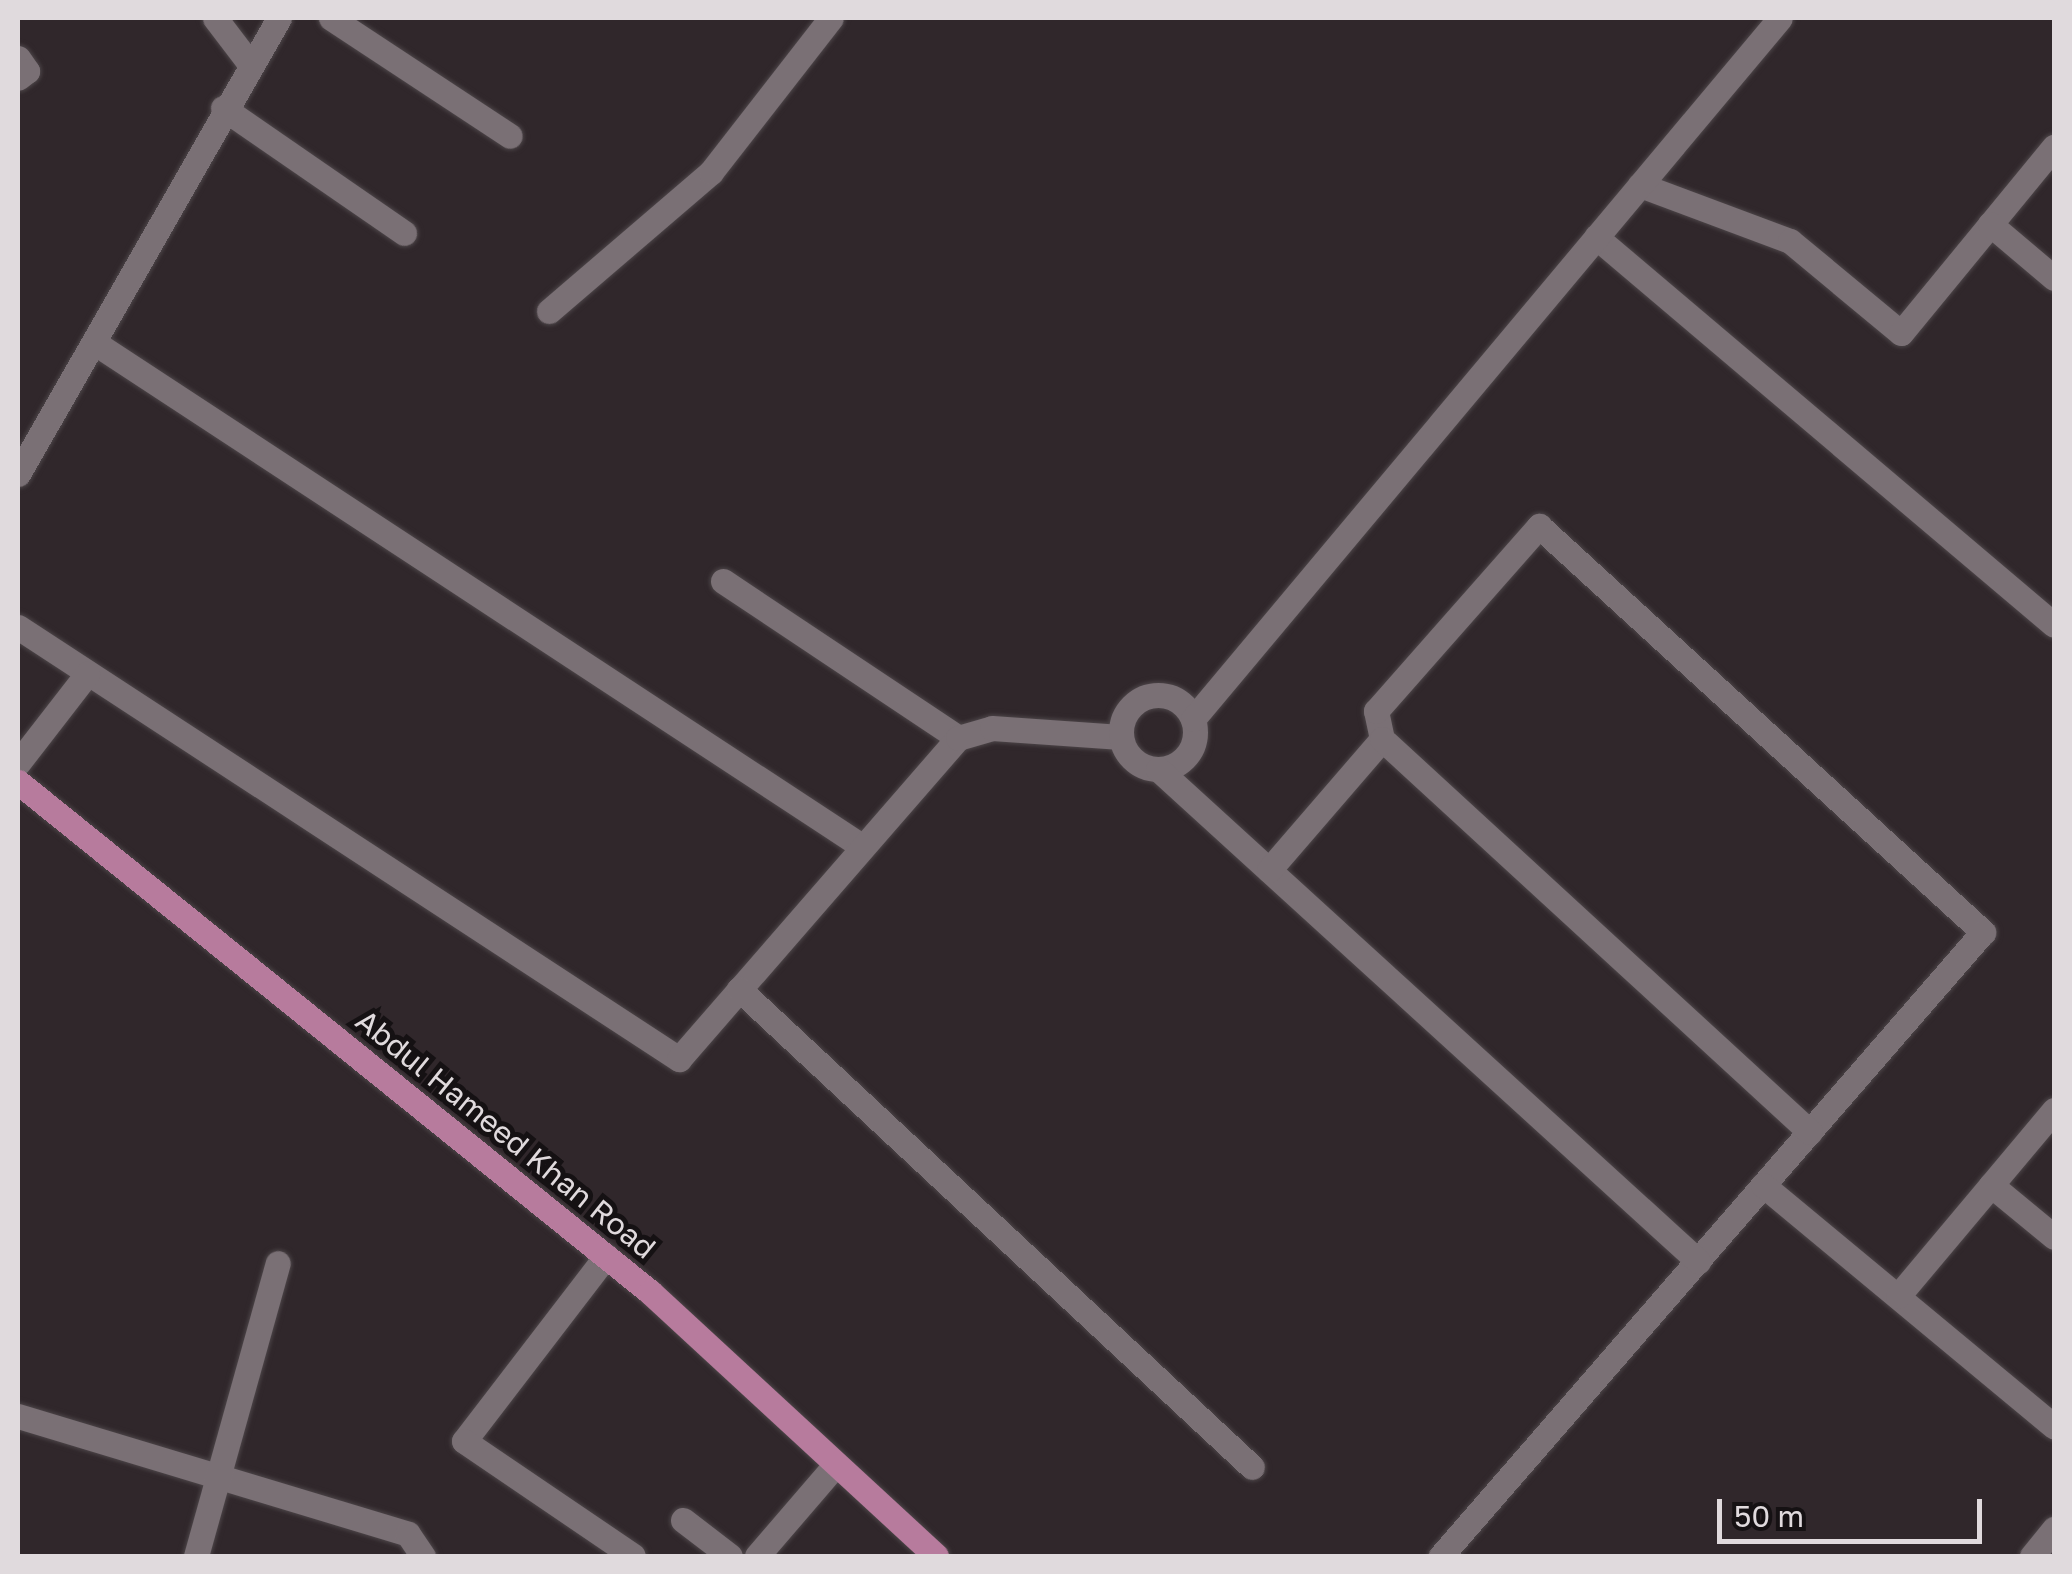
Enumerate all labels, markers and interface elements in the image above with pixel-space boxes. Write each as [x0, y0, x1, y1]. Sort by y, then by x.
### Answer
street label: Abdul Hameed Khan Road [349, 1002, 663, 1266]
scale bar [1722, 1479, 1987, 1541]
text: 50 m [1734, 1498, 1804, 1534]

